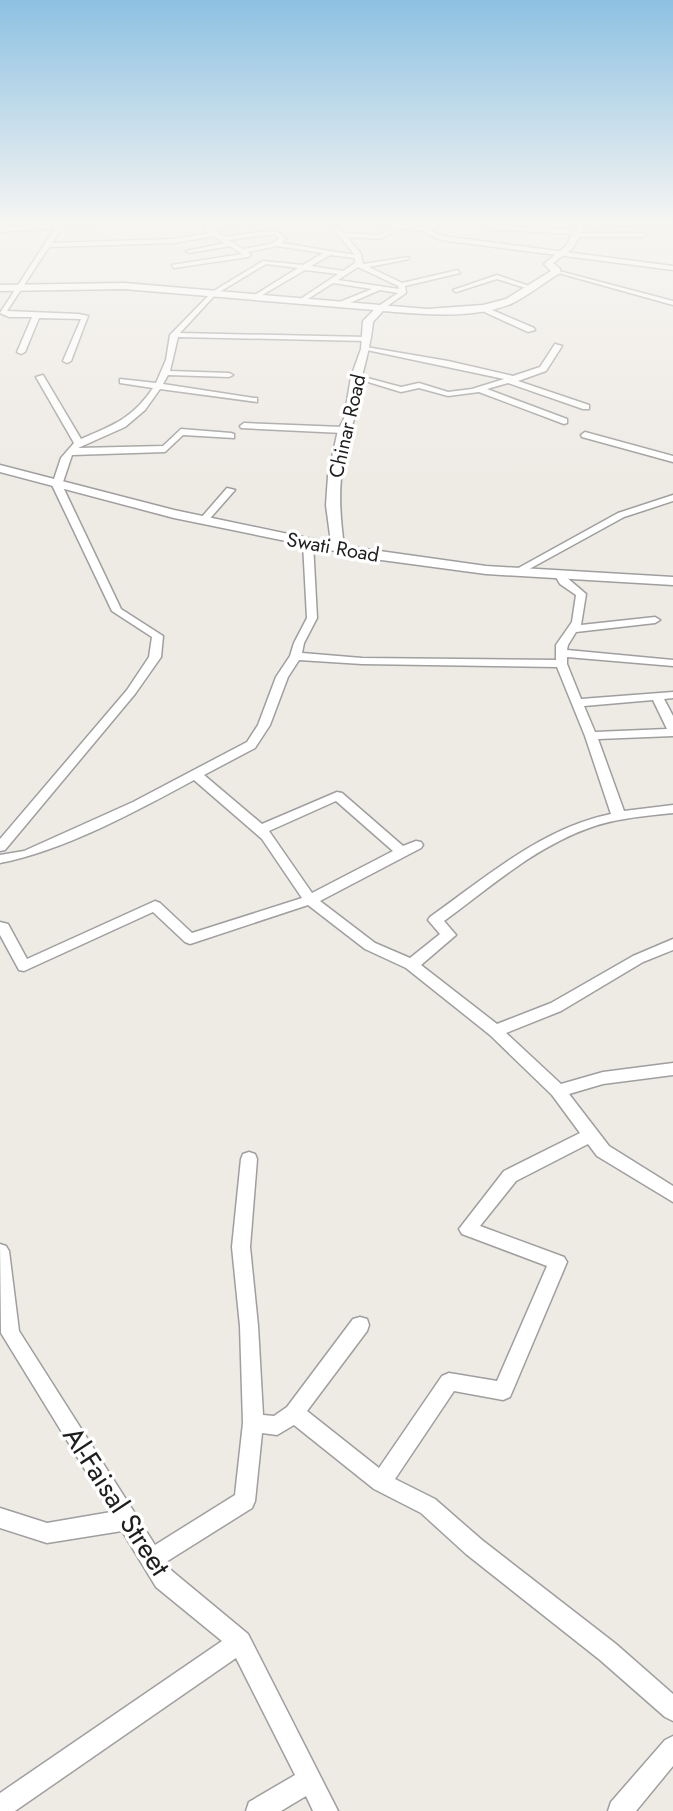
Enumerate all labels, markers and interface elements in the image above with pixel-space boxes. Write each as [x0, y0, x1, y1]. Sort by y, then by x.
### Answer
street label: Chinar Road [321, 371, 373, 481]
street label: Swati Road [284, 525, 381, 570]
street label: Al-Faisal Street [53, 1418, 181, 1584]

